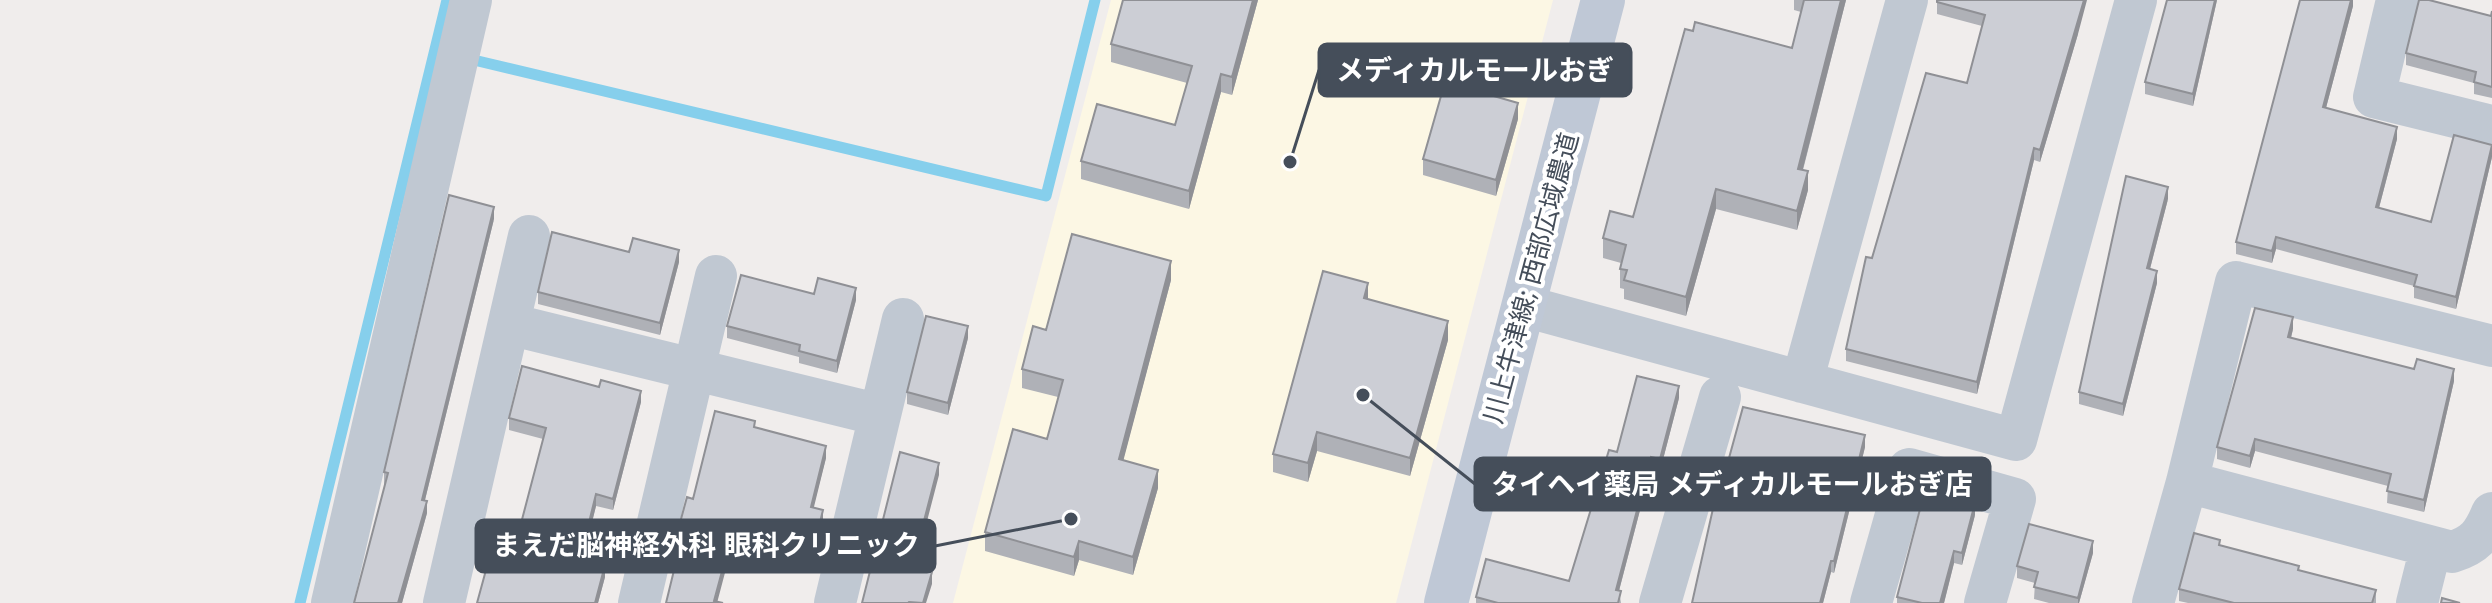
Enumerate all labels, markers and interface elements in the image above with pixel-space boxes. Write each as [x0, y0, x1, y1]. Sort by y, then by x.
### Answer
callout: メディカルモールおぎ [1319, 44, 1631, 96]
text: メディカルモールおぎ [1336, 50, 1614, 88]
street label: 川上牛津線; 西部広域農道 [1474, 128, 1586, 427]
callout: タイヘイ薬局 メディカルモールおぎ店 [1475, 458, 1990, 510]
text: タイヘイ薬局 メディカルモールおぎ店 [1491, 464, 1973, 502]
callout: まえだ脳神経外科 眼科クリニック [476, 520, 935, 572]
text: まえだ脳神経外科 眼科クリニック [492, 525, 920, 563]

